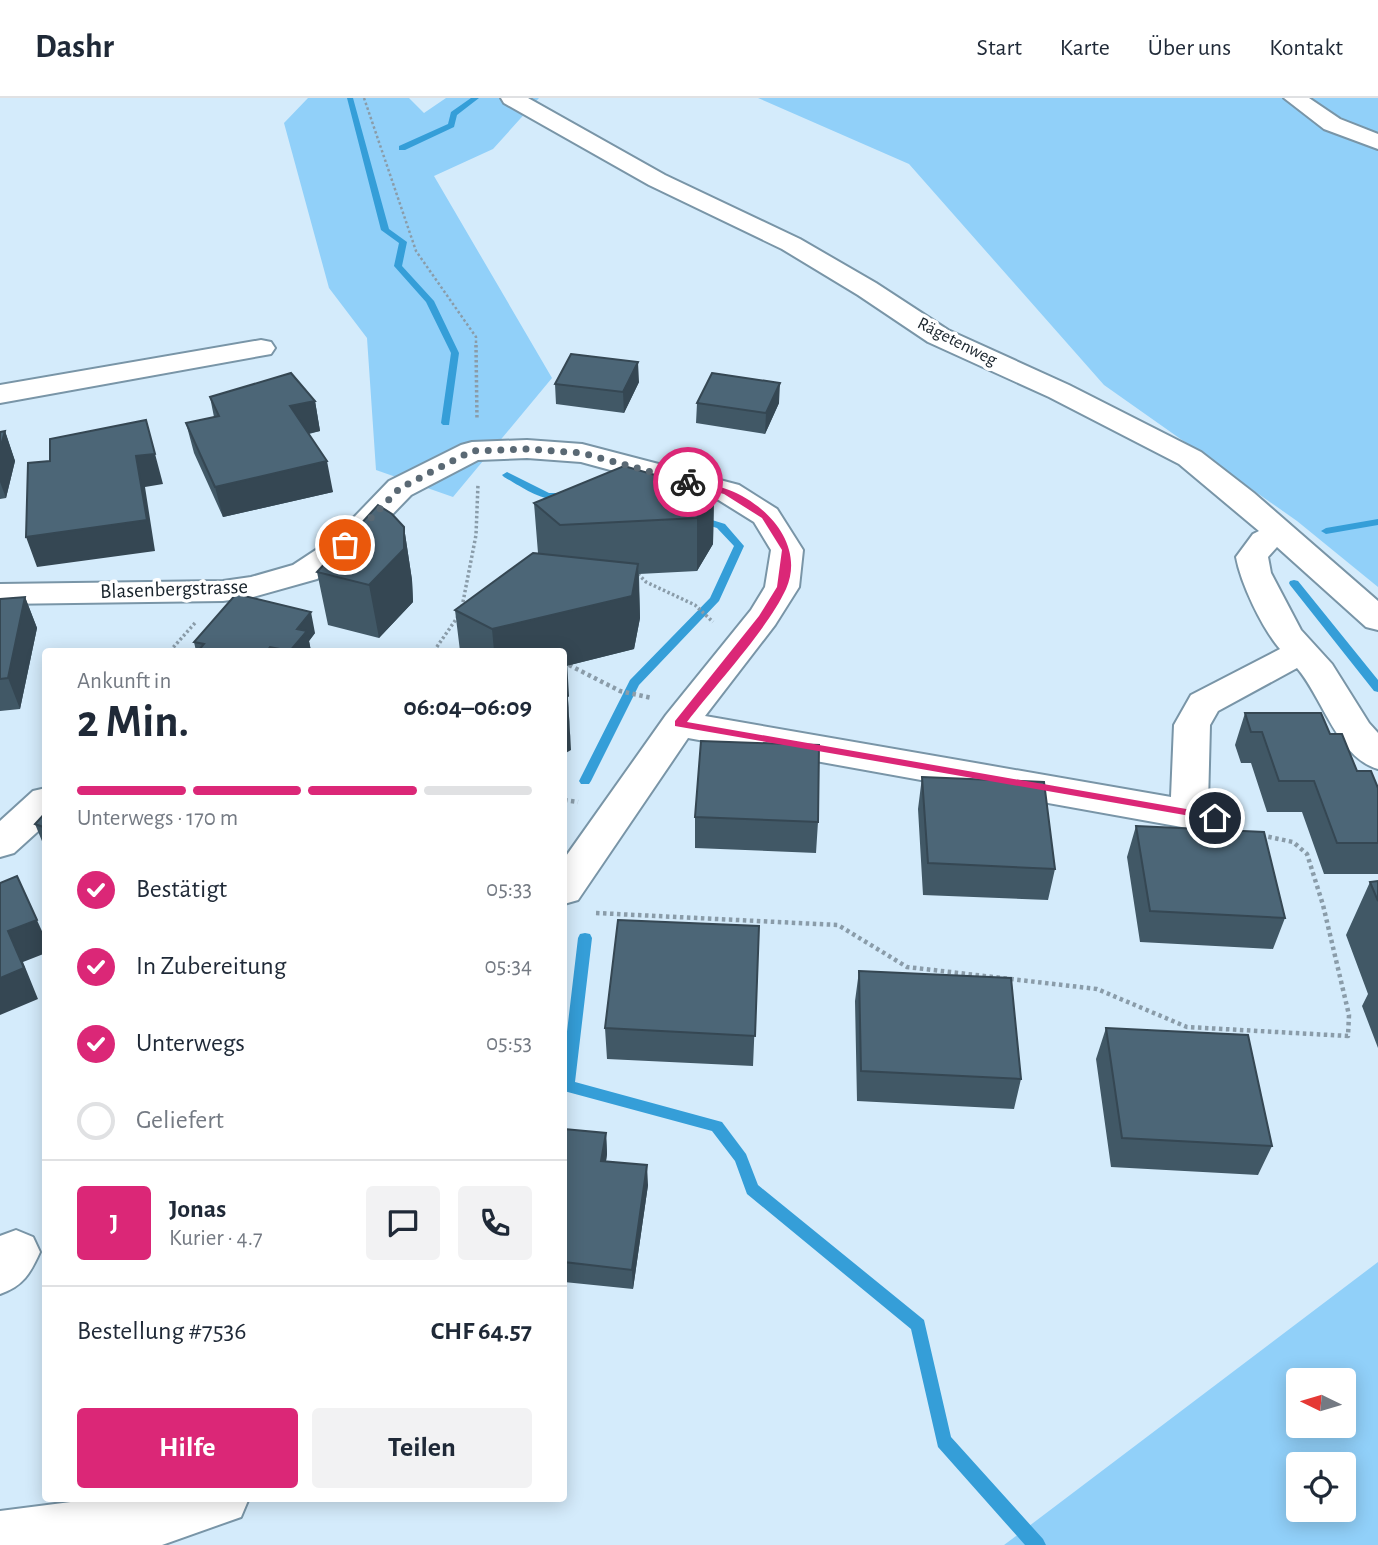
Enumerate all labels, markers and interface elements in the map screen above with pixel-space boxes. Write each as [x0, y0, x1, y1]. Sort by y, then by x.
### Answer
text: Dashr [35, 31, 114, 64]
text: Start [977, 36, 1022, 60]
text: Karte [1060, 36, 1110, 60]
text: Über uns [1148, 36, 1231, 60]
text: Kontakt [1269, 36, 1343, 60]
street label: Rägetenweg [914, 314, 1000, 370]
courier [653, 447, 723, 517]
icon: bike [669, 463, 707, 501]
pin [315, 515, 375, 575]
icon: bag [326, 526, 364, 564]
street label: Blasenbergstrasse [100, 576, 248, 602]
text: Ankunft in [77, 670, 171, 693]
text: 06:04–06:09 [403, 694, 532, 720]
text: 2 Min. [77, 699, 189, 745]
pin [1185, 788, 1245, 848]
icon: home [1196, 799, 1234, 837]
text: Unterwegs · 170 m [77, 807, 238, 830]
icon: check [77, 871, 115, 909]
text: Bestätigt [136, 876, 227, 902]
text: 05:33 [486, 878, 532, 901]
icon: check [77, 948, 115, 986]
text: In Zubereitung [136, 953, 286, 979]
text: 05:34 [484, 955, 532, 978]
icon: check [77, 1025, 115, 1063]
text: Unterwegs [136, 1030, 245, 1056]
text: 05:53 [486, 1032, 532, 1055]
text: Geliefert [136, 1107, 224, 1133]
button: chat [366, 1186, 440, 1260]
button: phone [458, 1186, 532, 1260]
text: Jonas [169, 1196, 226, 1222]
text: J [110, 1210, 118, 1236]
text: Kurier · 4.7 [169, 1227, 263, 1250]
text: Bestellung #7536 [77, 1318, 247, 1344]
text: CHF 64.57 [431, 1318, 532, 1344]
north arrow [1286, 1368, 1356, 1438]
map controls [1286, 1368, 1356, 1522]
button: Hilfe [77, 1408, 298, 1488]
button: Teilen [312, 1408, 532, 1488]
button: locate [1286, 1452, 1356, 1522]

